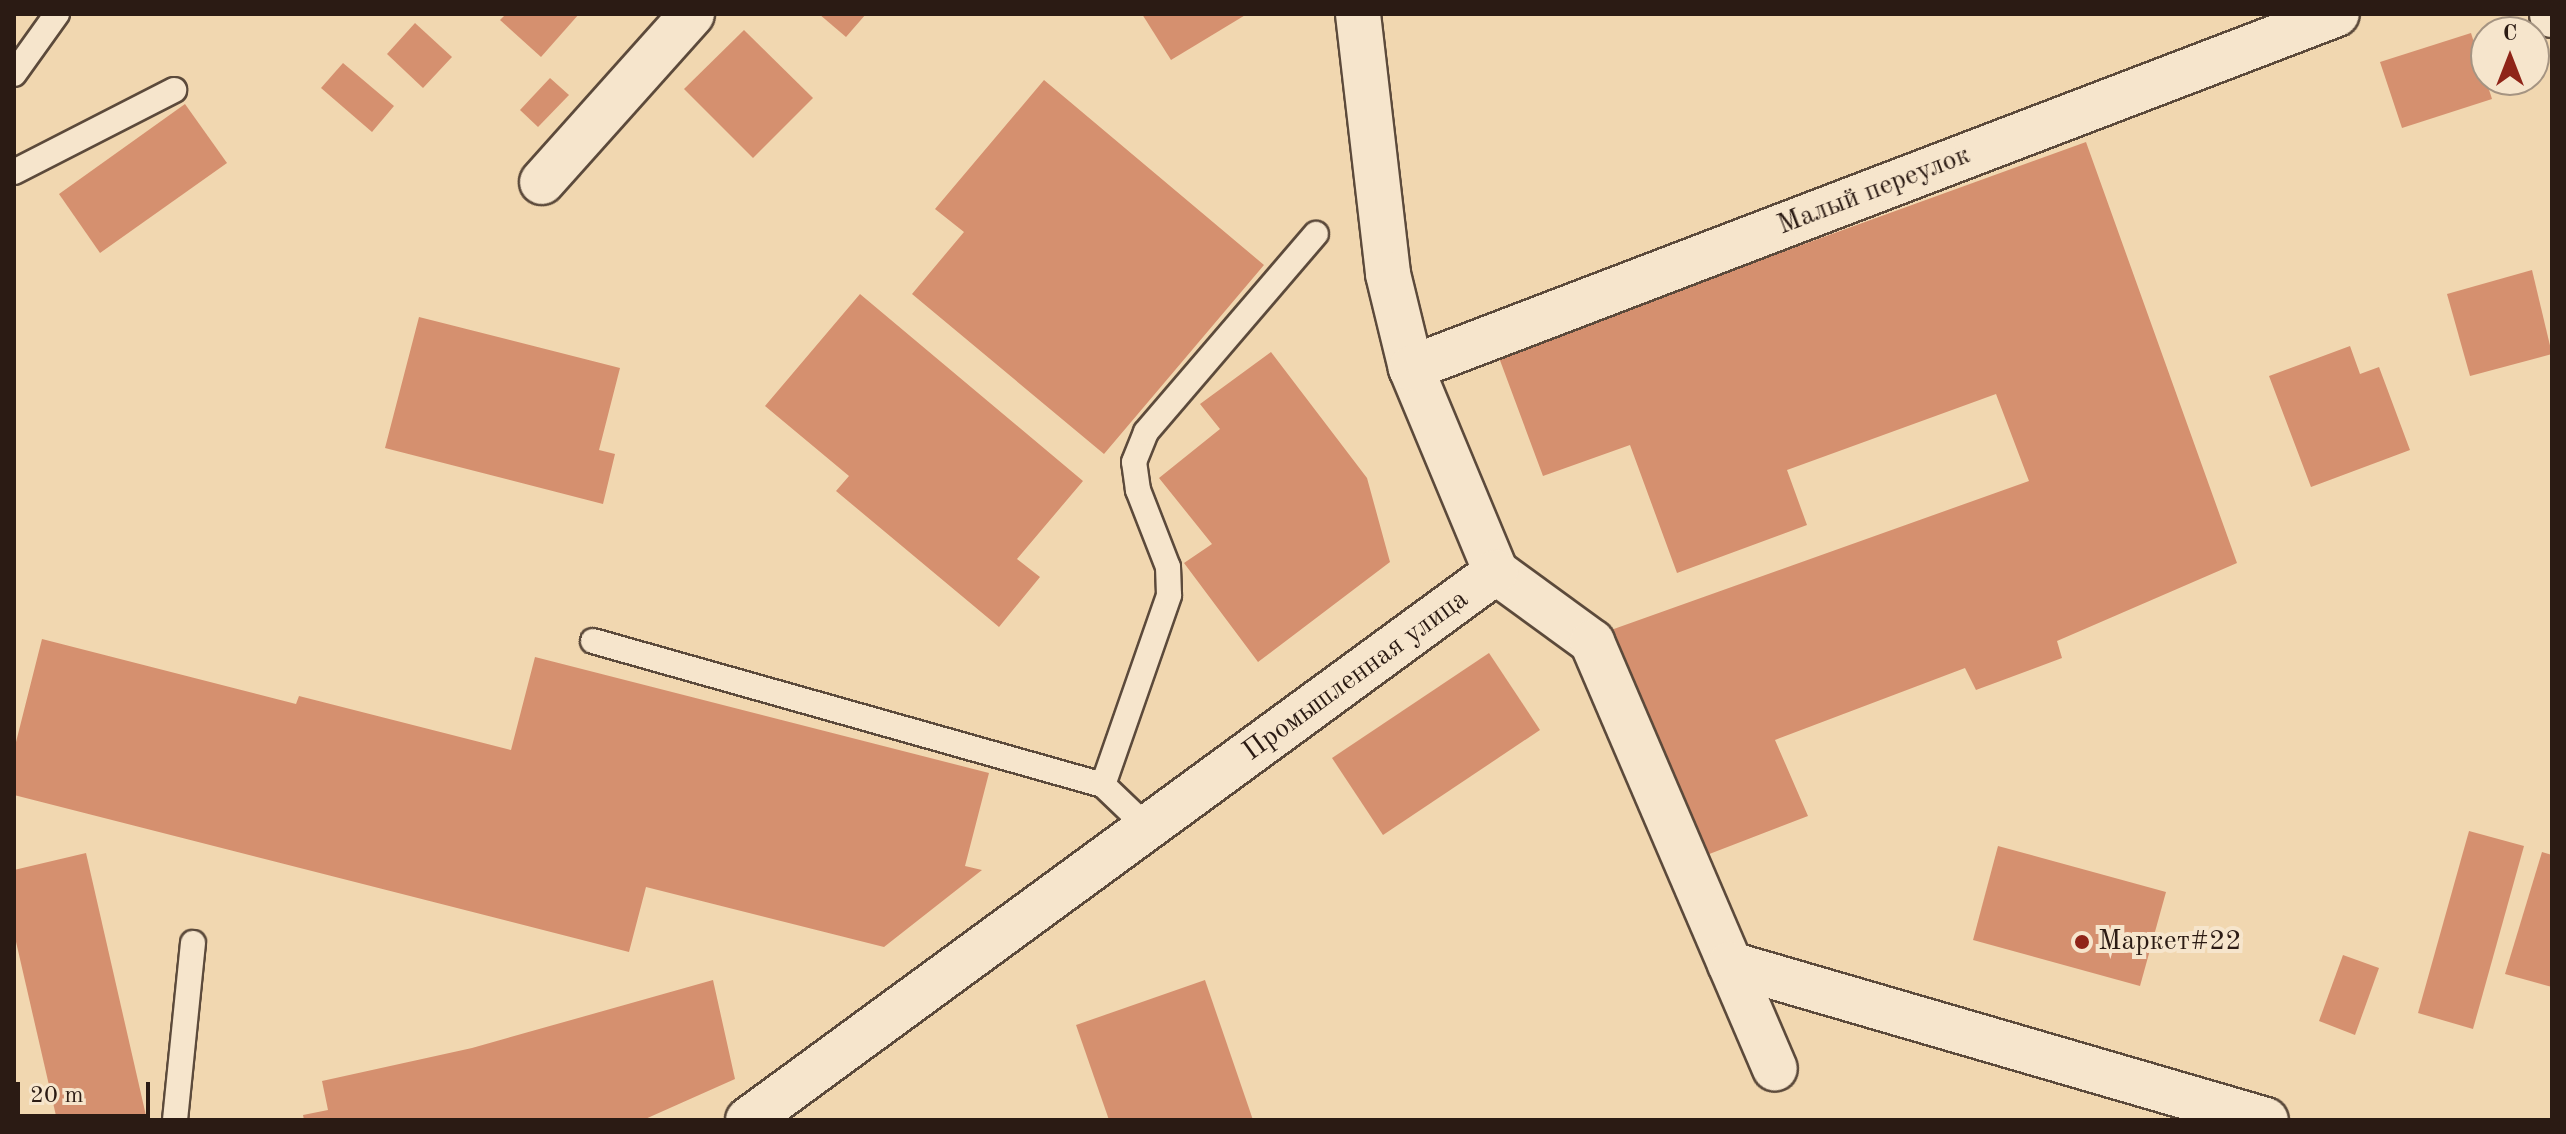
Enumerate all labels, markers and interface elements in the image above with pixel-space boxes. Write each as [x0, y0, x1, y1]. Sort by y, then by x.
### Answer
north arrow [2470, 16, 2550, 96]
text: С [2503, 23, 2517, 45]
street label: Малый переулок [1773, 139, 1975, 243]
street label: Промышленная улица [1237, 583, 1475, 769]
place label: Маркет#22 [2098, 925, 2242, 959]
marker: Маркет#22 [2073, 933, 2091, 951]
scale bar [20, 1066, 154, 1116]
text: 20 m [30, 1084, 84, 1108]

